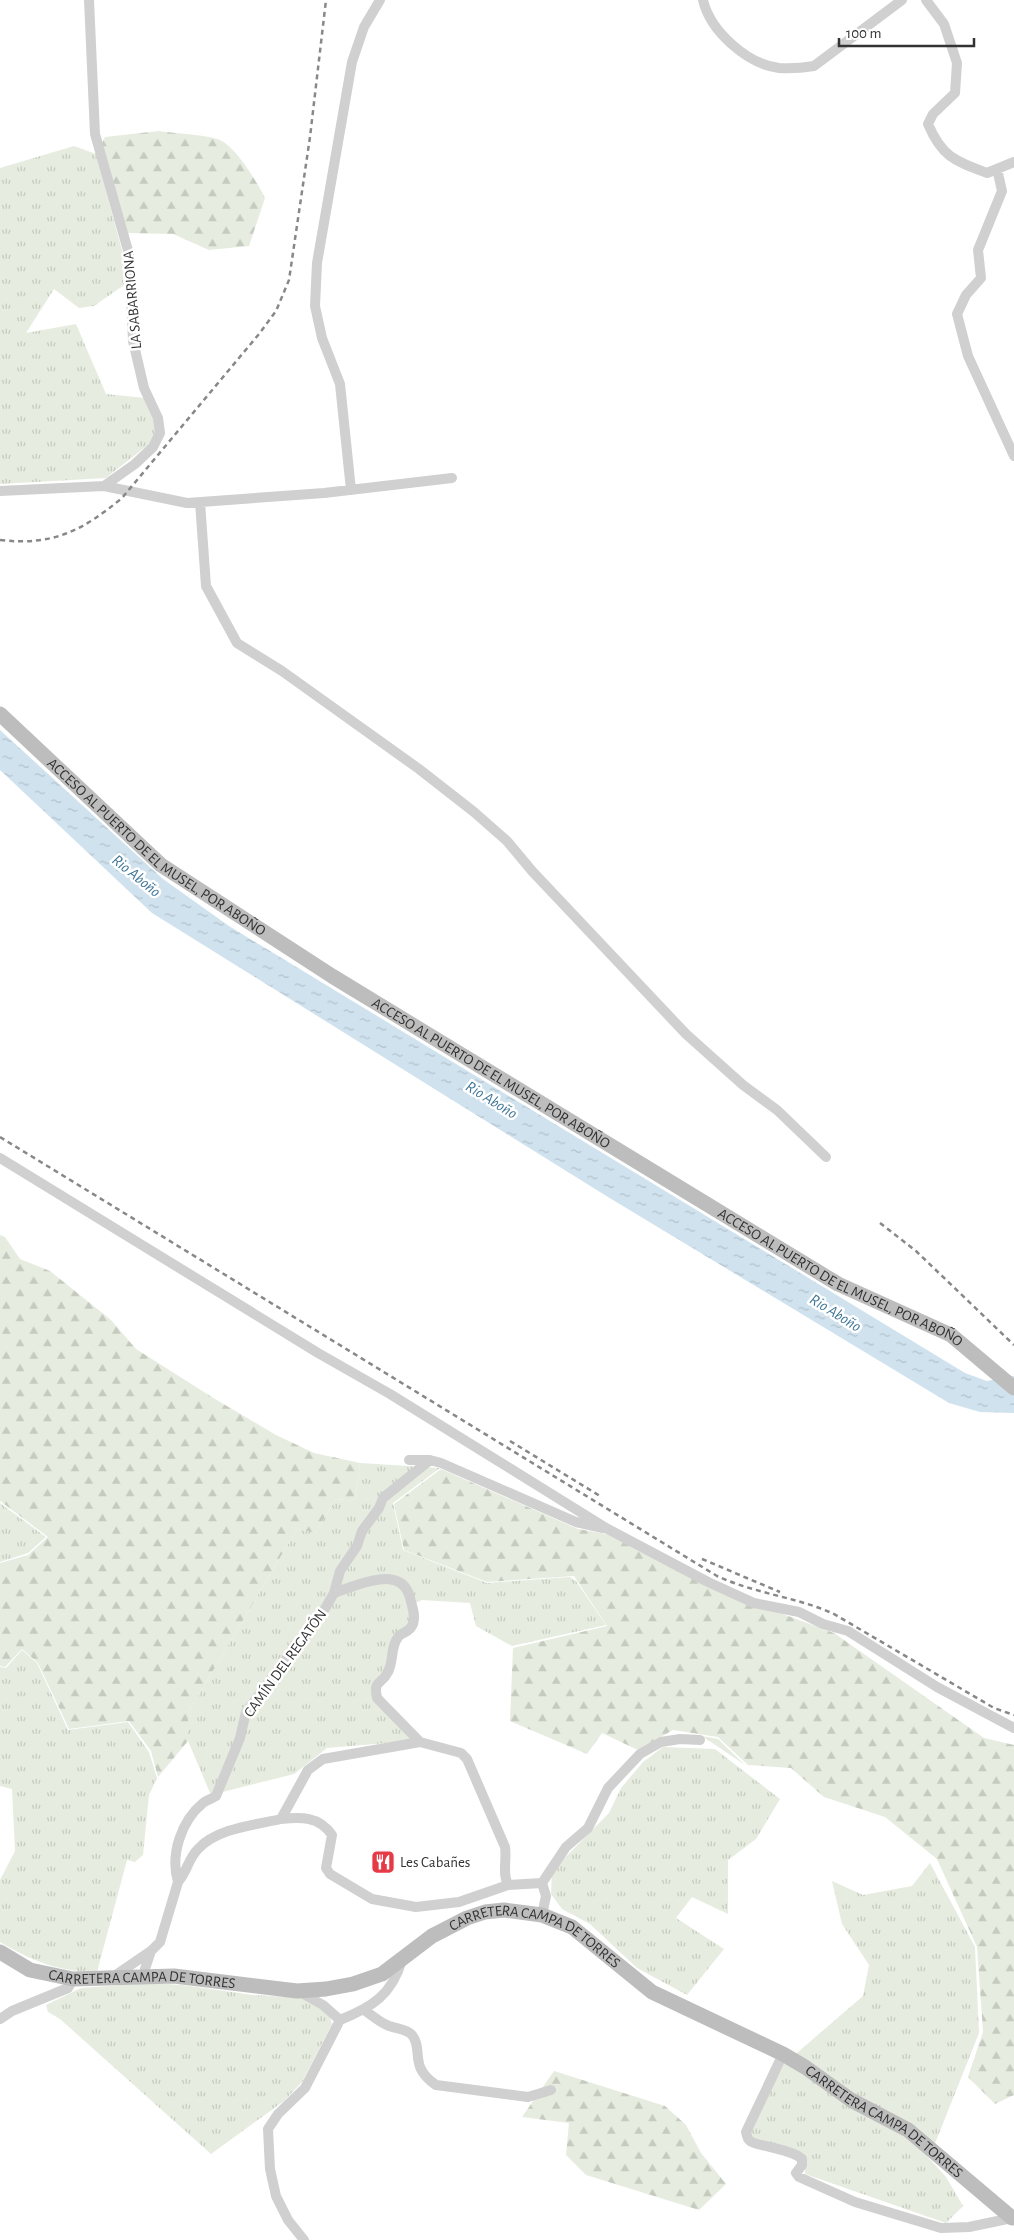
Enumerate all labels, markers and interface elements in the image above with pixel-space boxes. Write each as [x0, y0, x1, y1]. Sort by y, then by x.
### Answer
scale bar [839, 15, 974, 47]
text: 100 m [846, 26, 881, 41]
street label: LA SABARRIONA [121, 250, 144, 350]
street label: ACCESO AL PUERTO DE EL MUSEL, POR ABOÑO [44, 755, 268, 939]
water label: Rio Aboño [109, 852, 164, 900]
street label: ACCESO AL PUERTO DE EL MUSEL, POR ABOÑO [369, 995, 613, 1151]
water label: Rio Aboño [463, 1078, 520, 1122]
street label: ACCESO AL PUERTO DE EL MUSEL, POR ABOÑO [715, 1206, 965, 1349]
water label: Rio Aboño [807, 1291, 864, 1335]
street label: CAMÍN DEL REGATÓN [240, 1605, 329, 1720]
restaurant icon: Les Cabañes [370, 1849, 396, 1875]
place label: Les Cabañes [400, 1855, 470, 1870]
street label: CARRETERA CAMPA DE TORRES [447, 1903, 623, 1971]
street label: CARRETERA CAMPA DE TORRES [47, 1967, 236, 1991]
street label: CARRETERA CAMPA DE TORRES [802, 2063, 965, 2181]

